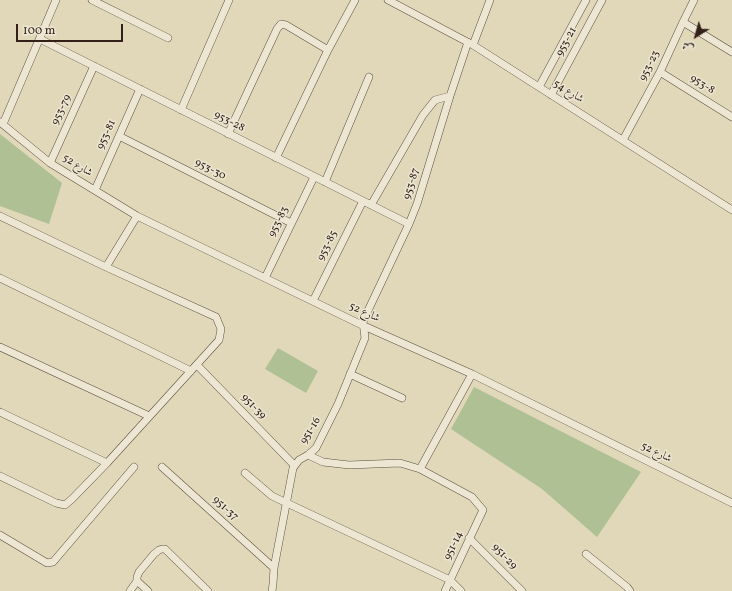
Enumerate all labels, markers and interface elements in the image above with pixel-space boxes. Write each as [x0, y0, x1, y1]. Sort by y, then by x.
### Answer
scale bar [18, 16, 125, 42]
north arrow [676, 16, 716, 56]
text: 100 m [23, 23, 55, 39]
street label: 953-21 [554, 25, 580, 59]
text: ش [680, 37, 697, 55]
street label: 953-23 [637, 49, 663, 83]
street label: 953-8 [687, 72, 717, 98]
street label: شارع 54 [550, 78, 586, 106]
street label: 953-79 [49, 93, 75, 127]
street label: 953-28 [211, 109, 247, 135]
street label: 953-81 [95, 118, 119, 152]
street label: شارع 52 [60, 152, 94, 180]
street label: 953-30 [192, 157, 228, 183]
street label: 953-87 [401, 167, 423, 201]
street label: 953-83 [266, 205, 292, 239]
street label: 953-85 [315, 229, 341, 263]
street label: شارع 52 [346, 300, 382, 326]
street label: 951-39 [238, 391, 268, 423]
street label: 951-16 [298, 415, 324, 447]
street label: شارع 52 [639, 440, 673, 466]
street label: 951-37 [209, 494, 241, 524]
street label: 951-14 [442, 529, 466, 563]
street label: 951-29 [489, 541, 519, 573]

